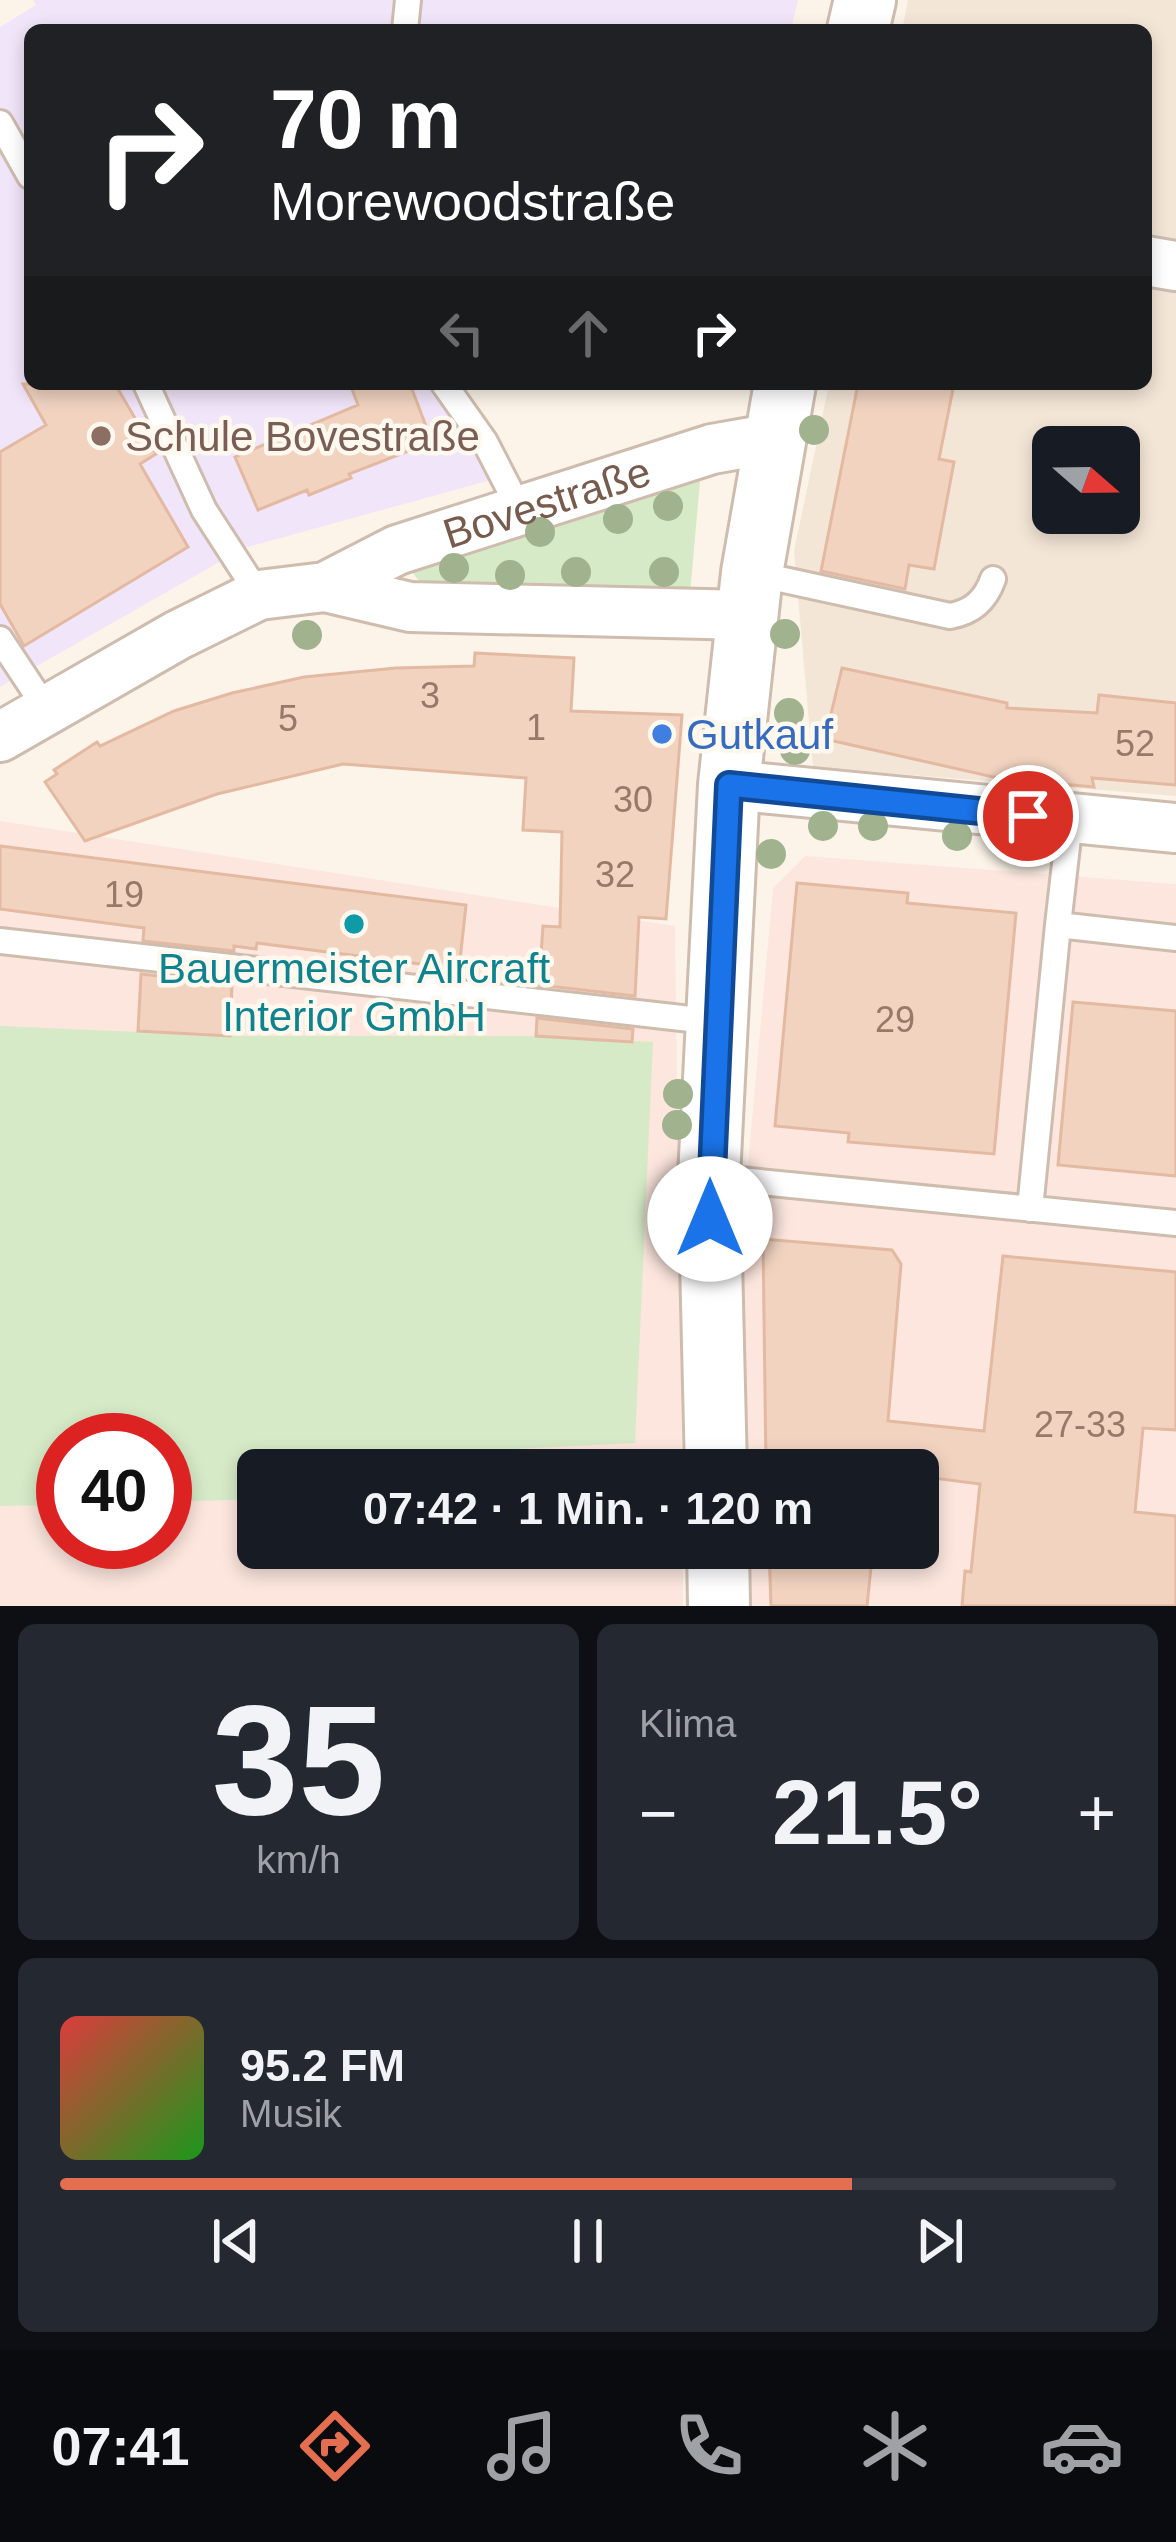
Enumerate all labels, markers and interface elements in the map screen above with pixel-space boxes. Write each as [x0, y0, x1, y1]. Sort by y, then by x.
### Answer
icon: right [72, 72, 228, 228]
text: 70 m [270, 72, 461, 166]
text: Morewoodstraße [270, 171, 675, 231]
icon: left [429, 300, 495, 366]
icon: ahead [555, 300, 621, 366]
icon: right [681, 300, 747, 366]
place label: Schule Bovestraße [125, 413, 480, 460]
marker: Schule Bovestraße [88, 423, 114, 449]
north arrow [1032, 426, 1140, 534]
map controls [1032, 426, 1140, 534]
street label: Bovestraße [437, 447, 656, 558]
house number: 3 [420, 675, 440, 716]
house number: 5 [278, 698, 298, 739]
house number: 1 [526, 707, 546, 748]
place label: Gutkauf [686, 711, 833, 758]
marker: Gutkauf [649, 721, 675, 747]
house number: 52 [1115, 723, 1155, 764]
pin [977, 765, 1079, 867]
house number: 30 [613, 779, 653, 820]
icon: arrive [995, 783, 1061, 849]
house number: 32 [595, 854, 635, 895]
house number: 19 [104, 874, 144, 915]
marker: Bauermeister Aircraft Interior GmbH [341, 911, 367, 937]
place label: Bauermeister Aircraft Interior GmbH [158, 945, 550, 1040]
house number: 29 [875, 999, 915, 1040]
position arrow [647, 1156, 773, 1282]
house number: 27-33 [1034, 1404, 1126, 1445]
speed limit sign: 40 [36, 1413, 192, 1569]
text: 07:42 · 1 Min. · 120 m [363, 1483, 813, 1534]
text: 35 [212, 1673, 385, 1847]
text: Klima [639, 1702, 737, 1745]
text: 21.5° [772, 1763, 983, 1863]
text: − [639, 1776, 678, 1850]
text: + [1077, 1776, 1116, 1850]
text: km/h [256, 1838, 341, 1881]
text: 95.2 FM [240, 2040, 405, 2091]
text: Musik [240, 2092, 342, 2135]
icon: previous [203, 2208, 269, 2274]
icon: pause [555, 2208, 621, 2274]
icon: next [907, 2208, 973, 2274]
icon: directions [293, 2404, 377, 2488]
icon: music [480, 2404, 564, 2488]
icon: phone [667, 2404, 751, 2488]
icon: climate [853, 2404, 937, 2488]
icon: car [1040, 2404, 1124, 2488]
text: 07:41 [51, 2416, 190, 2476]

